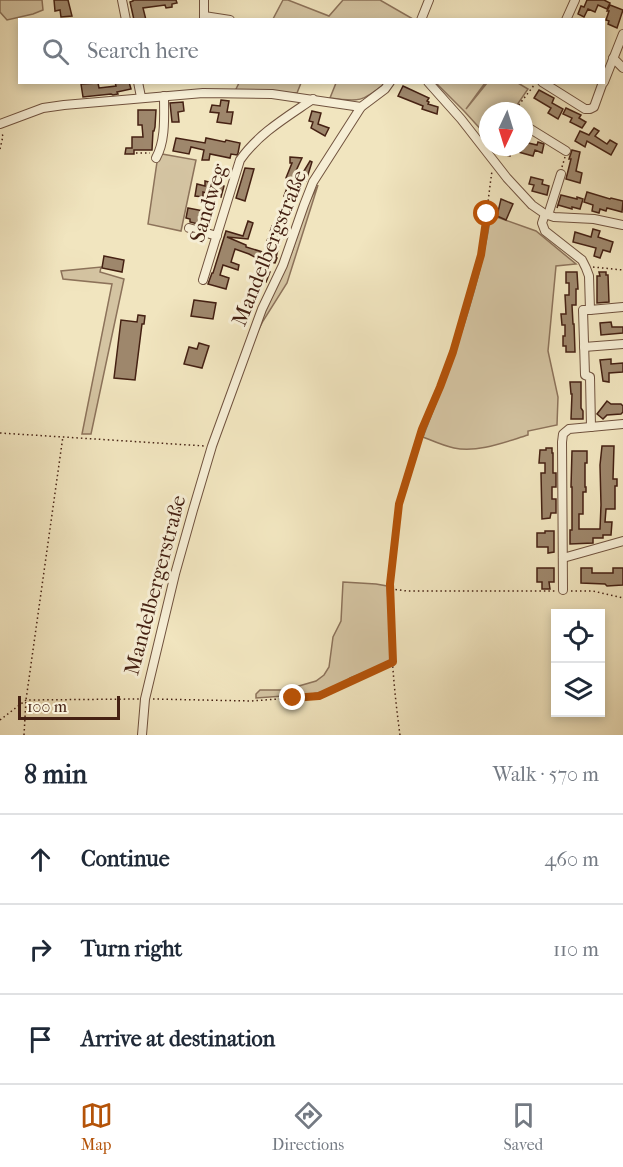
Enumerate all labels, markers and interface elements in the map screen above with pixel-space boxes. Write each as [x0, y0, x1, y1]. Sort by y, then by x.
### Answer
search box [18, 18, 605, 84]
icon: search [39, 35, 72, 68]
text: Search here [87, 38, 199, 64]
north arrow [479, 102, 533, 156]
street label: Sandweg [185, 160, 232, 245]
street label: Mandelbergstraße [227, 167, 311, 329]
route start [473, 200, 499, 226]
street label: Mandelbergerstraße [119, 493, 191, 677]
map controls [551, 609, 605, 717]
button: locate [551, 609, 605, 663]
button: layers [551, 663, 605, 717]
route end [279, 684, 305, 710]
scale bar [18, 693, 120, 720]
text: 100 m [27, 697, 67, 716]
text: 8 min [24, 759, 87, 790]
text: Walk · 570 m [493, 763, 599, 786]
icon: ahead [24, 843, 57, 876]
text: Continue [81, 846, 170, 872]
text: 460 m [544, 848, 599, 871]
icon: right [24, 933, 57, 966]
text: Turn right [81, 936, 182, 962]
text: 110 m [553, 938, 599, 961]
icon: arrive [24, 1023, 57, 1056]
text: Arrive at destination [81, 1026, 275, 1052]
tab: Map [80, 1099, 113, 1154]
tab: Directions [272, 1099, 344, 1154]
tab: Saved [504, 1099, 543, 1154]

